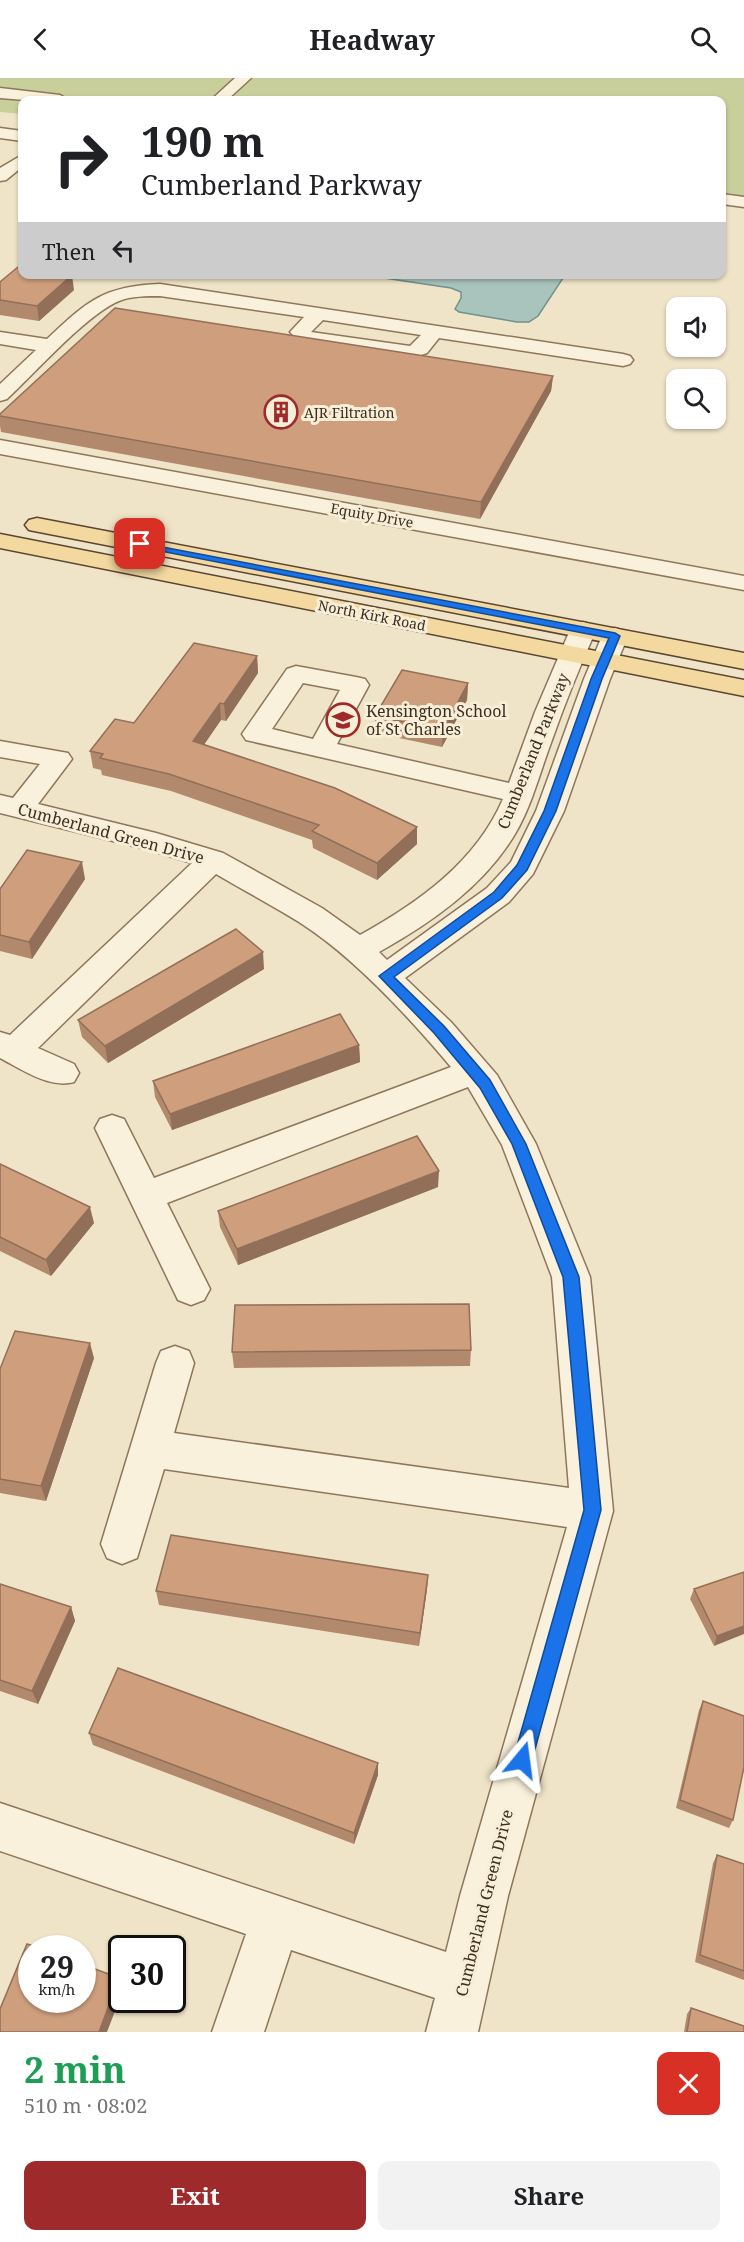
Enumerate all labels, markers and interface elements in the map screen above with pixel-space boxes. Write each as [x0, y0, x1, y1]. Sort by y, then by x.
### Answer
text: Headway [309, 21, 435, 58]
icon: back [24, 23, 57, 56]
icon: search [687, 23, 720, 56]
text: 190 m [141, 112, 265, 169]
icon: right [42, 120, 120, 198]
text: Cumberland Parkway [141, 166, 422, 203]
icon: left [107, 234, 140, 267]
text: Then [42, 236, 95, 266]
map controls [666, 297, 726, 429]
button: sound [666, 297, 726, 357]
button: search [666, 369, 726, 429]
building icon: AJR Filtration [263, 394, 299, 430]
place label: AJR Filtration [304, 403, 394, 422]
street label: Equity Drive [329, 498, 415, 532]
pin [114, 518, 165, 569]
icon: arrive [123, 527, 156, 560]
street label: North Kirk Road [317, 595, 428, 635]
street label: Cumberland Parkway [492, 669, 575, 832]
place label: Kensington School of St Charles [366, 700, 507, 740]
school or university icon: Kensington School of St Charles [325, 702, 361, 738]
street label: Cumberland Green Drive [15, 798, 207, 868]
position arrow [490, 1728, 554, 1792]
street label: Cumberland Green Drive [450, 1807, 518, 1999]
speed limit sign: 30 [108, 1935, 186, 2013]
text: 29 [40, 1946, 74, 1987]
text: km/h [39, 1979, 75, 1999]
text: 2 min [24, 2045, 126, 2094]
button: close [657, 2052, 720, 2115]
text: 510 m · 08:02 [24, 2092, 147, 2119]
button: Exit [24, 2161, 366, 2230]
button: Share [378, 2161, 720, 2230]

